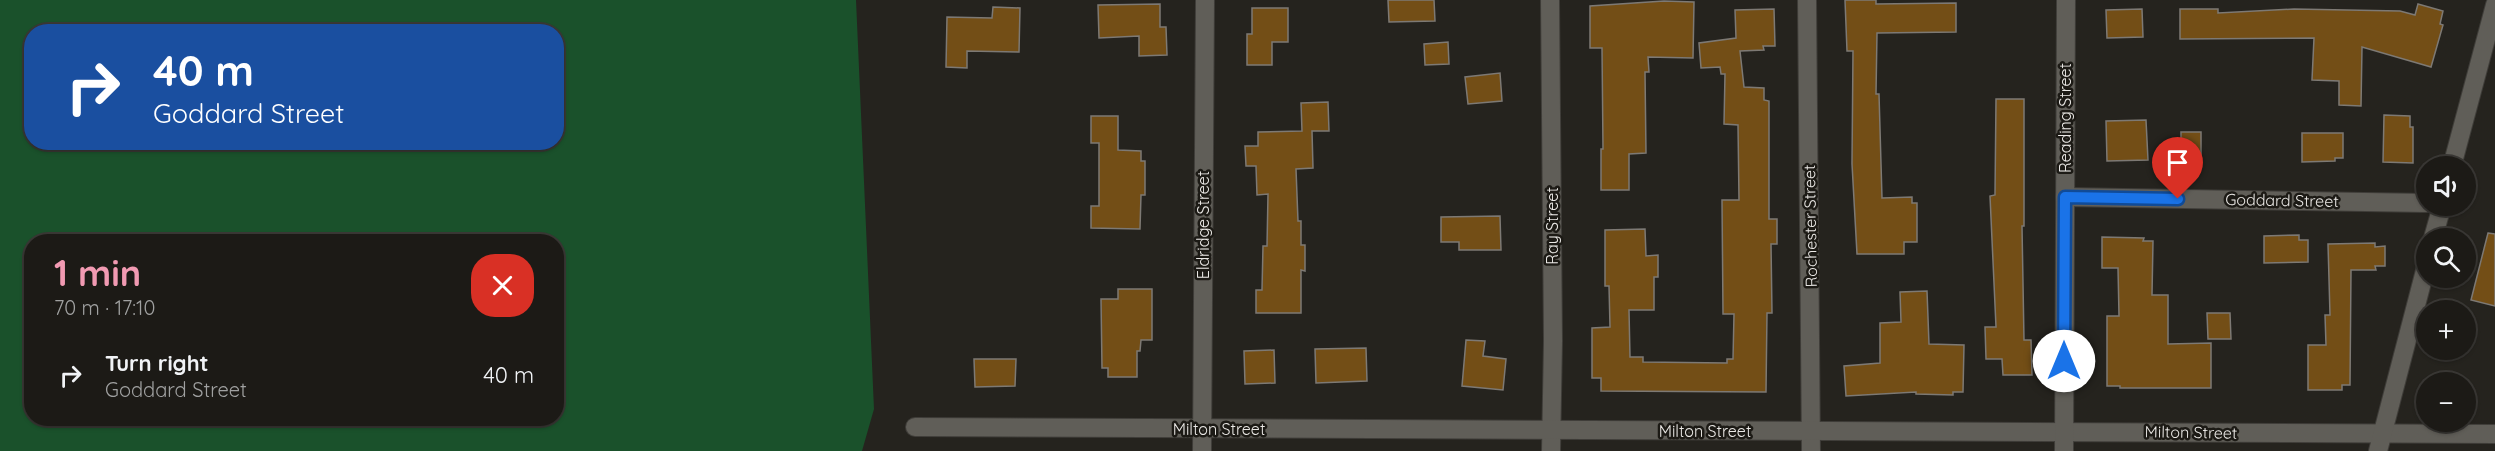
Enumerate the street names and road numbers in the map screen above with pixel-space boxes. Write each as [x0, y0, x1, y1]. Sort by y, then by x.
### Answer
street label: Reading Street [2055, 63, 2075, 173]
street label: Rochester Street [1799, 164, 1821, 288]
street label: Eldridge Street [1193, 171, 1213, 279]
street label: Ray Street [1542, 187, 1562, 265]
street label: Goddard Street [2225, 189, 2339, 211]
street label: Milton Street [1173, 419, 1265, 439]
street label: Milton Street [1659, 421, 1751, 441]
street label: Milton Street [2145, 421, 2237, 443]

